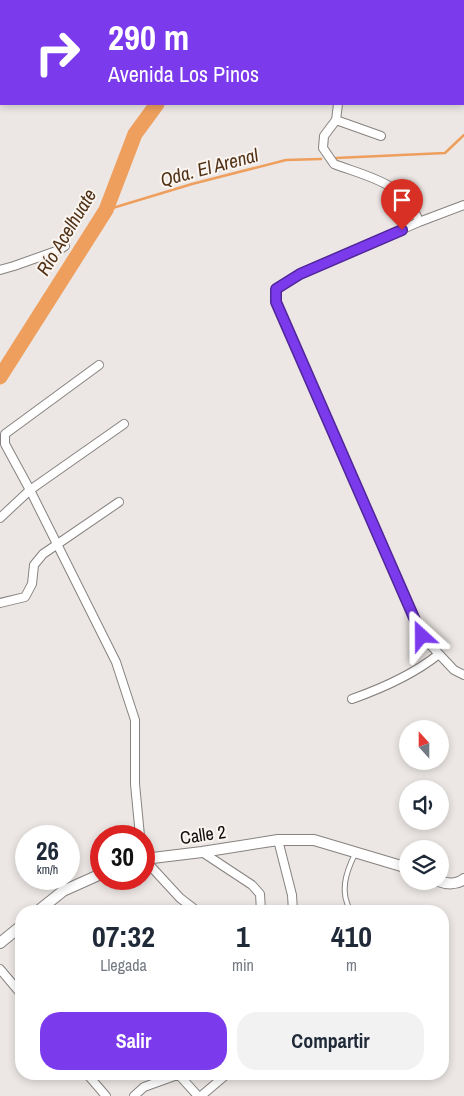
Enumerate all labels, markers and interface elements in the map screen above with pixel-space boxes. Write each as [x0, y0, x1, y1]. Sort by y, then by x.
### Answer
text: 290 m [108, 14, 189, 61]
icon: right [25, 20, 90, 85]
text: Avenida Los Pinos [108, 59, 259, 89]
water label: Qda. El Arenal [157, 141, 261, 193]
pin [381, 179, 423, 230]
water label: Río Acelhuate [30, 184, 102, 280]
icon: arrive [388, 186, 416, 214]
position arrow [395, 609, 447, 661]
north arrow [399, 720, 449, 770]
map controls [399, 720, 449, 890]
button: sound [399, 780, 449, 830]
street label: Calle 2 [178, 819, 227, 850]
speed limit sign: 30 [90, 825, 155, 890]
text: 26 [36, 834, 59, 868]
button: layers [399, 840, 449, 890]
text: km/h [37, 862, 58, 878]
text: 07:32 [92, 916, 155, 956]
text: 1 [236, 916, 250, 956]
text: 410 [331, 916, 372, 956]
text: Llegada [100, 954, 147, 976]
text: min [232, 954, 254, 976]
text: m [346, 954, 357, 976]
button: Salir [40, 1012, 227, 1070]
button: Compartir [237, 1012, 424, 1070]

